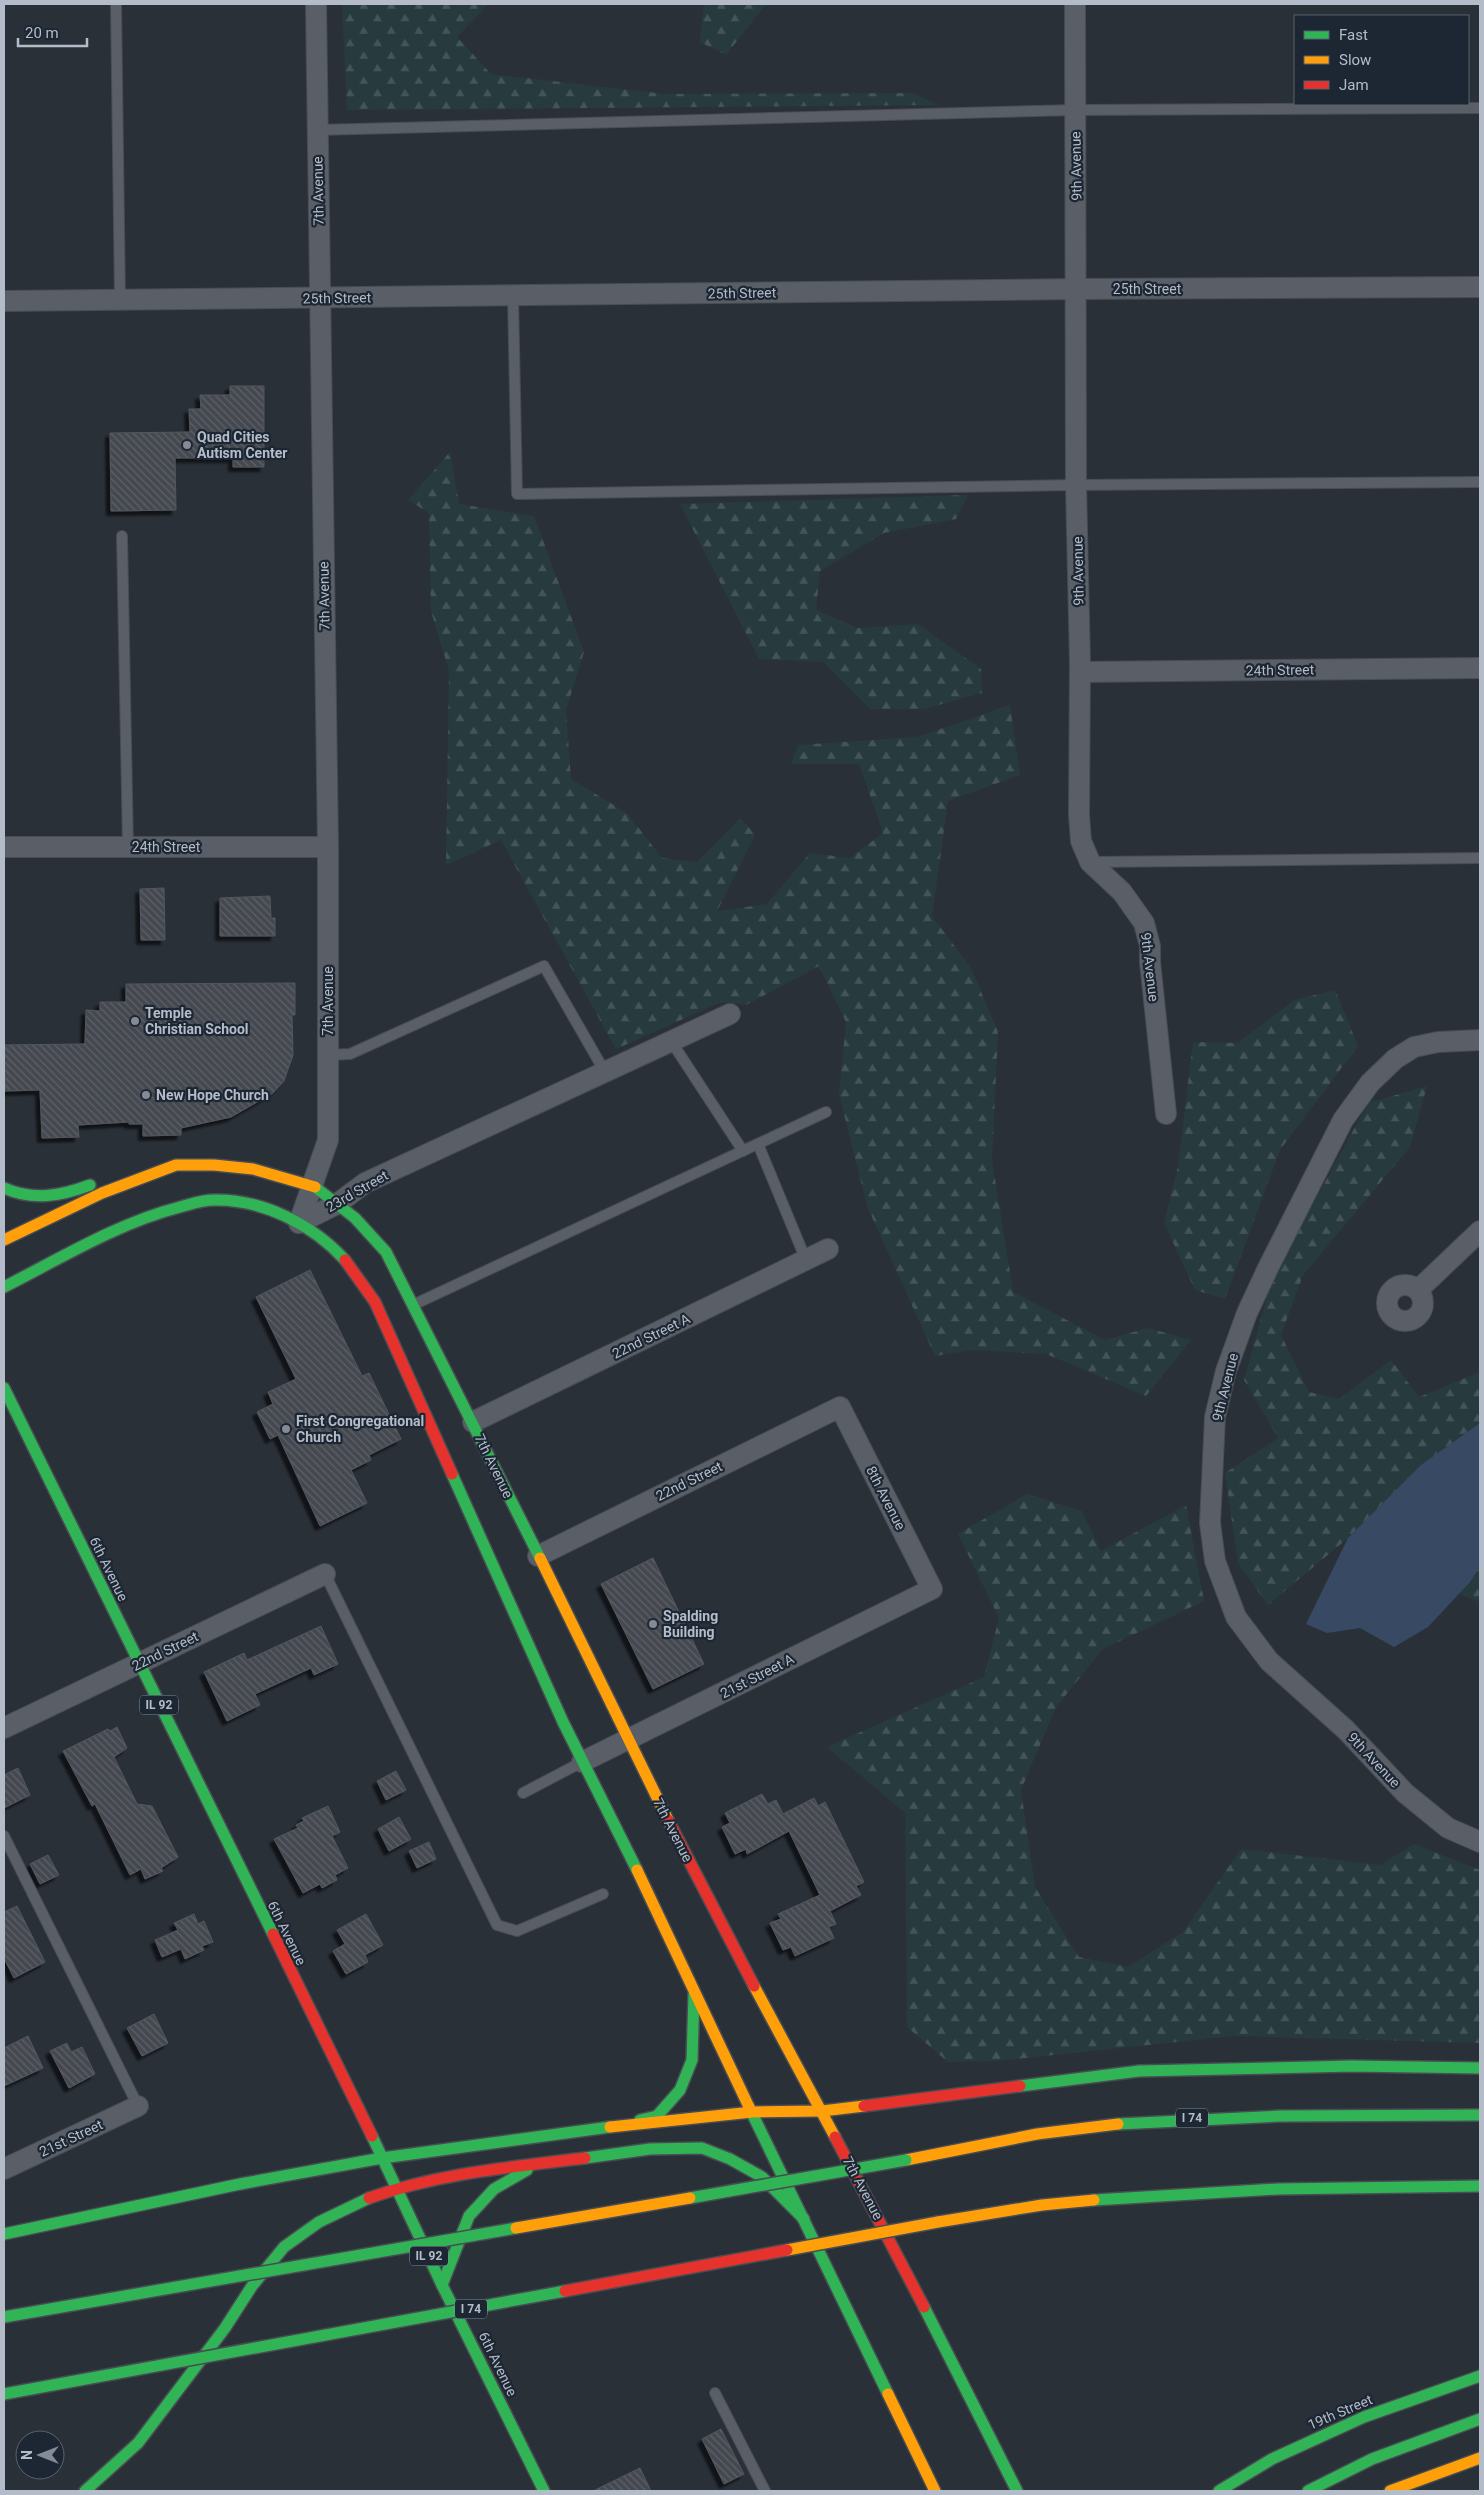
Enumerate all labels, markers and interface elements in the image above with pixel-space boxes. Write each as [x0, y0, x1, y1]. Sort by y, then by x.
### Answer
scale bar [18, 15, 86, 47]
legend [1294, 15, 1469, 105]
text: 20 m [25, 24, 59, 42]
text: Fast [1339, 26, 1368, 44]
text: Slow [1339, 51, 1371, 69]
text: Jam [1339, 76, 1369, 94]
street label: 9th Avenue [1067, 131, 1085, 201]
street label: 7th Avenue [309, 156, 327, 226]
street label: 25th Street [1113, 281, 1182, 297]
street label: 25th Street [708, 284, 777, 302]
street label: 25th Street [303, 289, 372, 307]
place label: Quad Cities Autism Center [197, 429, 287, 461]
marker: Quad Cities Autism Center [181, 439, 193, 451]
street label: 9th Avenue [1069, 536, 1087, 606]
street label: 7th Avenue [315, 561, 333, 631]
street label: 24th Street [1246, 661, 1315, 679]
street label: 24th Street [132, 839, 201, 855]
street label: 9th Avenue [1138, 932, 1162, 1002]
street label: 7th Avenue [320, 966, 336, 1036]
place label: Temple Christian School [145, 1005, 249, 1037]
marker: Temple Christian School [129, 1015, 141, 1027]
place label: New Hope Church [156, 1087, 269, 1103]
marker: New Hope Church [140, 1089, 152, 1101]
street label: 23rd Street [323, 1167, 391, 1215]
street label: 22nd Street A [610, 1310, 692, 1362]
street label: 9th Avenue [1209, 1351, 1241, 1423]
place label: First Congregational Church [296, 1413, 424, 1445]
marker: First Congregational Church [280, 1423, 292, 1435]
street label: 7th Avenue [472, 1431, 516, 1501]
street label: 22nd Street [653, 1458, 725, 1504]
street label: 8th Avenue [863, 1463, 909, 1533]
street label: 6th Avenue [87, 1534, 131, 1604]
place label: Spalding Building [663, 1608, 718, 1640]
marker: Spalding Building [647, 1618, 659, 1630]
street label: 22nd Street [129, 1628, 201, 1674]
street label: 21st Street A [717, 1651, 797, 1701]
road number: IL 92 [140, 1696, 178, 1714]
street label: 9th Avenue [1344, 1729, 1404, 1791]
street label: 7th Avenue [650, 1795, 696, 1865]
street label: 6th Avenue [265, 1898, 309, 1968]
road number: I 74 [1176, 2108, 1208, 2128]
street label: 21st Street [37, 2116, 106, 2160]
street label: 7th Avenue [840, 2154, 886, 2222]
road number: IL 92 [410, 2246, 448, 2266]
road number: I 74 [455, 2300, 487, 2318]
street label: 6th Avenue [476, 2329, 520, 2399]
street label: 19th Street [1305, 2391, 1375, 2433]
north arrow [15, 2430, 65, 2480]
text: N [19, 2450, 35, 2460]

